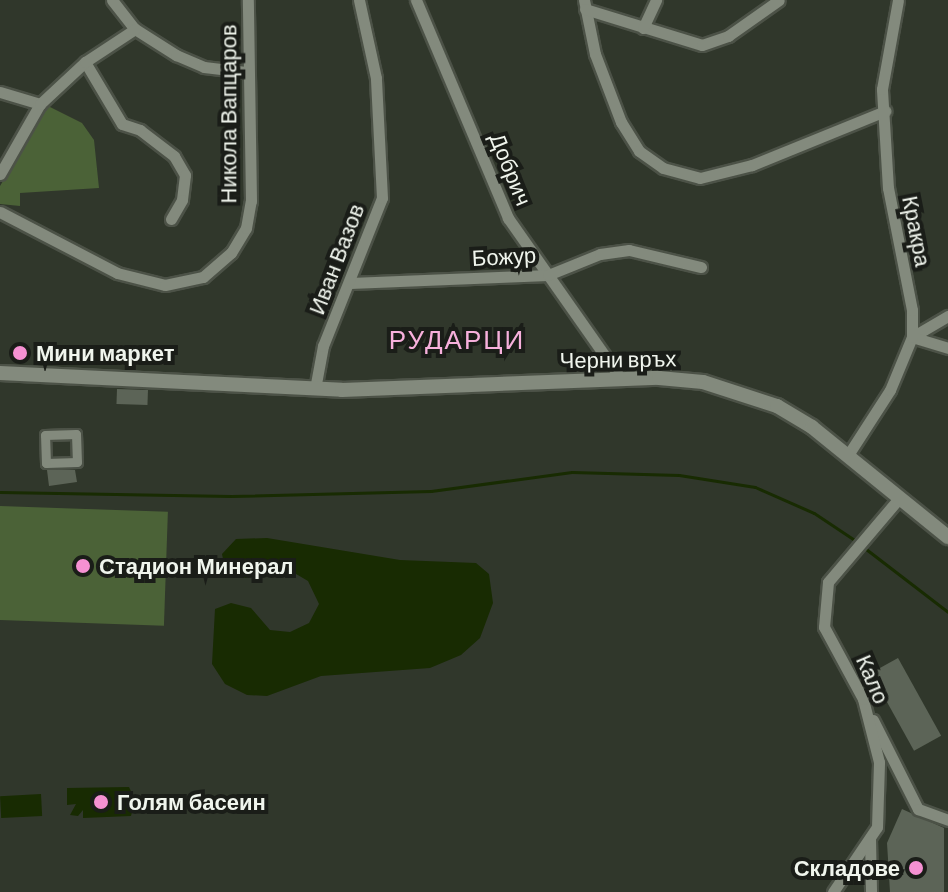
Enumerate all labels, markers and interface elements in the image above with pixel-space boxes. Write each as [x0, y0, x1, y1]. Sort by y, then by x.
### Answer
street label: Никола Вапцаров [215, 24, 241, 204]
street label: Добрич [485, 129, 537, 209]
street label: Кракра [897, 193, 937, 269]
street label: Иван Вазов [303, 200, 369, 318]
street label: Божур [471, 241, 537, 271]
district label: РУДАРЦИ [389, 323, 525, 355]
place label: Мини маркет [36, 340, 174, 366]
marker: Мини маркет [11, 344, 29, 362]
street label: Черни връх [559, 345, 677, 373]
place label: Стадион Минерал [99, 553, 294, 579]
marker: Стадион Минерал [74, 557, 92, 575]
street label: Кало [851, 651, 895, 707]
place label: Голям басеин [117, 789, 266, 815]
marker: Голям басеин [92, 793, 110, 811]
place label: Складове [794, 855, 900, 881]
marker: Складове [907, 859, 925, 877]

